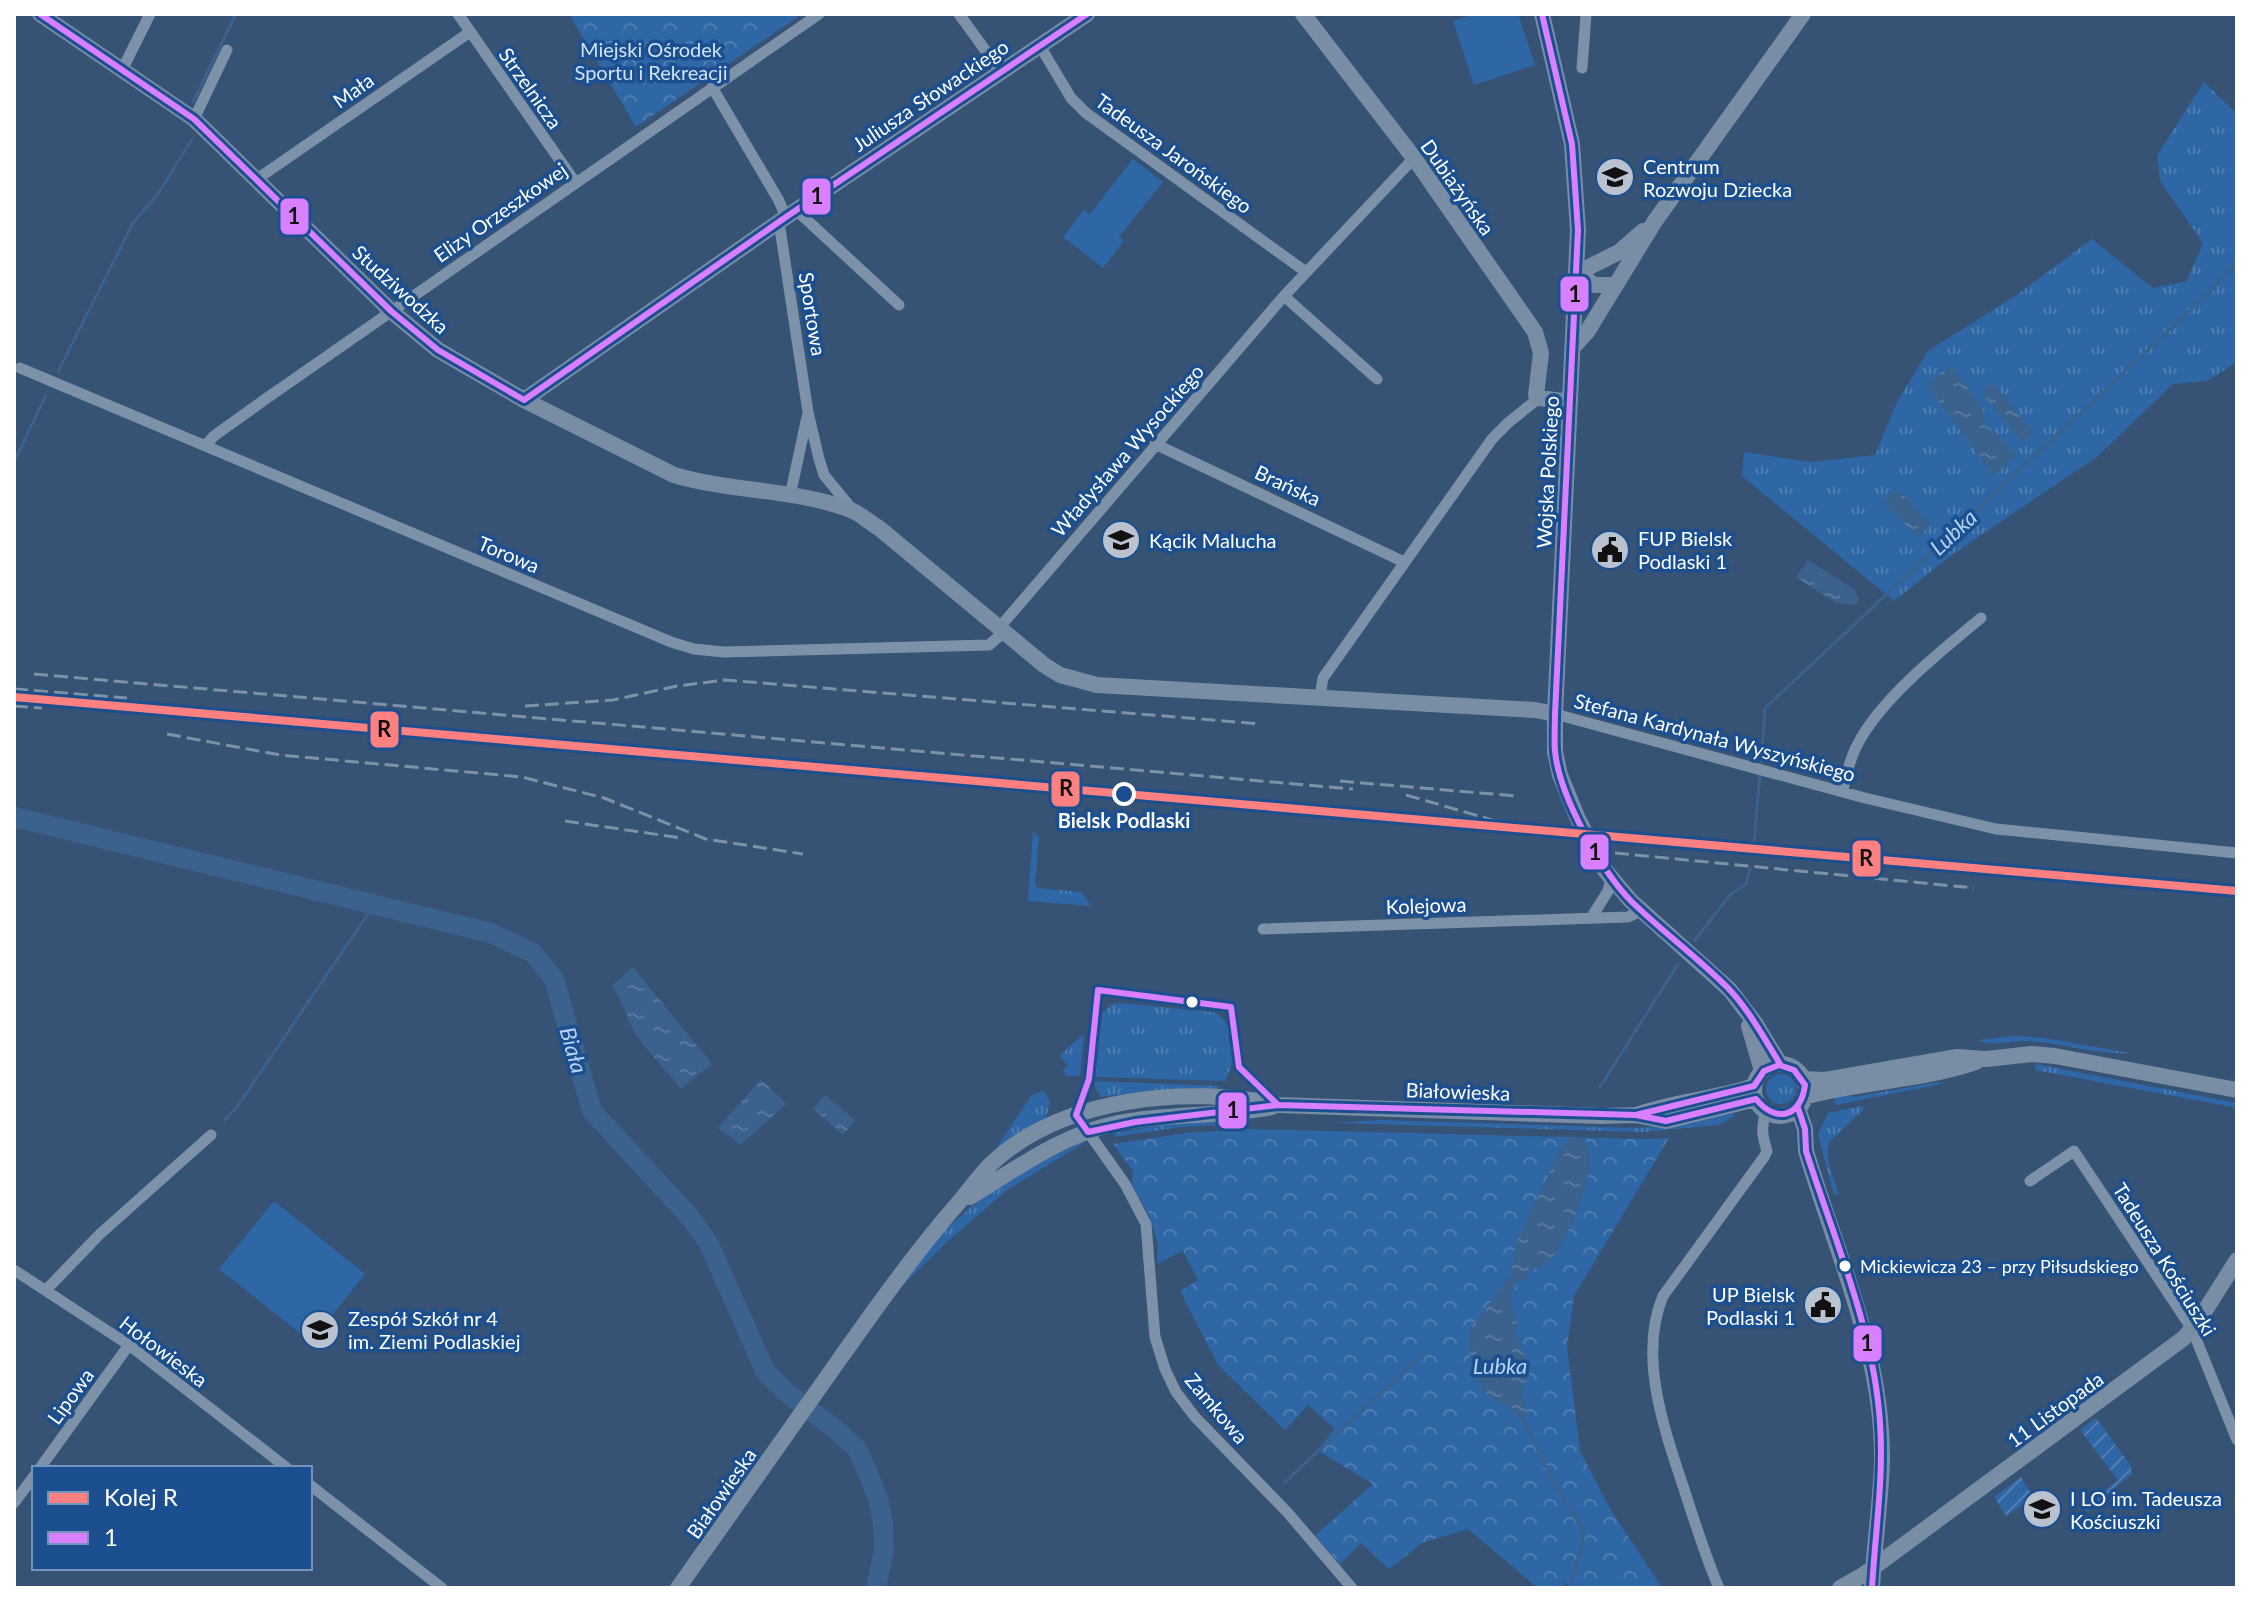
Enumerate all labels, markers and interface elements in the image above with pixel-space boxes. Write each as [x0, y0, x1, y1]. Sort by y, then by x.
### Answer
street label: Juliusza Słowackiego [847, 34, 1013, 156]
park label: Miejski Ośrodek Sportu i Rekreacji [575, 37, 727, 84]
street label: Strzelnicza [494, 43, 568, 133]
street label: Mała [328, 67, 378, 113]
street label: Tadeusza Jarońskiego [1091, 88, 1257, 218]
street label: Dubiażyńska [1416, 134, 1500, 240]
place label: Centrum Rozwoju Dziecka [1643, 154, 1792, 201]
school or university icon: Centrum Rozwoju Dziecka [1594, 156, 1636, 198]
street label: Elizy Orzeszkowej [429, 157, 571, 267]
line badge: 1 [801, 177, 832, 216]
text: 1 [811, 182, 823, 209]
line badge: 1 [279, 197, 310, 236]
text: 1 [288, 202, 300, 229]
street label: Studziwodzka [348, 240, 454, 338]
street label: Sportowa [795, 270, 831, 358]
line badge: 1 [1559, 275, 1590, 313]
text: 1 [1569, 280, 1581, 307]
street label: Władysława Wysockiego [1046, 359, 1208, 541]
street label: Wojska Polskiego [1531, 395, 1563, 549]
street label: Brańska [1251, 459, 1325, 511]
water label: Lubka [1924, 504, 1982, 560]
school or university icon: Kącik Malucha [1100, 519, 1142, 561]
place label: FUP Bielsk Podlaski 1 [1638, 526, 1733, 573]
place label: Kącik Malucha [1149, 528, 1277, 552]
public building icon: FUP Bielsk Podlaski 1 [1589, 529, 1631, 571]
street label: Torowa [475, 530, 543, 578]
street label: Stefana Kardynała Wyszyńskiego [1572, 688, 1858, 786]
line badge: R [369, 710, 400, 749]
text: R [377, 715, 392, 742]
line badge: R [1050, 770, 1081, 808]
text: R [1059, 774, 1074, 801]
marker: Bielsk Podlaski [1113, 783, 1135, 805]
place label: Bielsk Podlaski [1058, 808, 1190, 832]
line badge: 1 [1579, 833, 1610, 871]
text: 1 [1589, 838, 1601, 865]
line badge: R [1851, 839, 1882, 878]
text: R [1859, 844, 1874, 871]
street label: Kolejowa [1385, 892, 1467, 918]
unlabelled marker [1184, 994, 1200, 1010]
water label: Biała [555, 1024, 593, 1076]
street label: Białowieska [1405, 1077, 1511, 1105]
line badge: 1 [1217, 1091, 1248, 1130]
text: 1 [1227, 1096, 1239, 1123]
street label: Tadeusza Kościuszki [2108, 1178, 2222, 1340]
place label: Mickiewicza 23 – przy Piłsudskiego [1860, 1255, 2139, 1277]
marker: Mickiewicza 23 – przy Piłsudskiego [1837, 1258, 1853, 1274]
place label: UP Bielsk Podlaski 1 [1706, 1282, 1796, 1329]
public building icon: UP Bielsk Podlaski 1 [1802, 1284, 1844, 1326]
place label: Zespół Szkół nr 4 im. Ziemi Podlaskiej [348, 1306, 520, 1353]
school or university icon: Zespół Szkół nr 4 im. Ziemi Podlaskiej [299, 1309, 341, 1351]
street label: Hołowieska [115, 1310, 213, 1392]
line badge: 1 [1852, 1324, 1883, 1363]
text: 1 [1861, 1329, 1873, 1356]
water label: Lubka [1473, 1352, 1527, 1379]
street label: Lipowa [42, 1363, 98, 1429]
street label: 11 Listopada [2002, 1366, 2108, 1452]
street label: Zamkowa [1181, 1368, 1253, 1448]
street label: Białowieska [681, 1443, 761, 1543]
legend [32, 1466, 312, 1570]
text: Kolej R [104, 1482, 178, 1511]
place label: I LO im. Tadeusza Kościuszki [2070, 1486, 2222, 1533]
school or university icon: I LO im. Tadeusza Kościuszki [2021, 1488, 2063, 1530]
text: 1 [104, 1522, 118, 1551]

